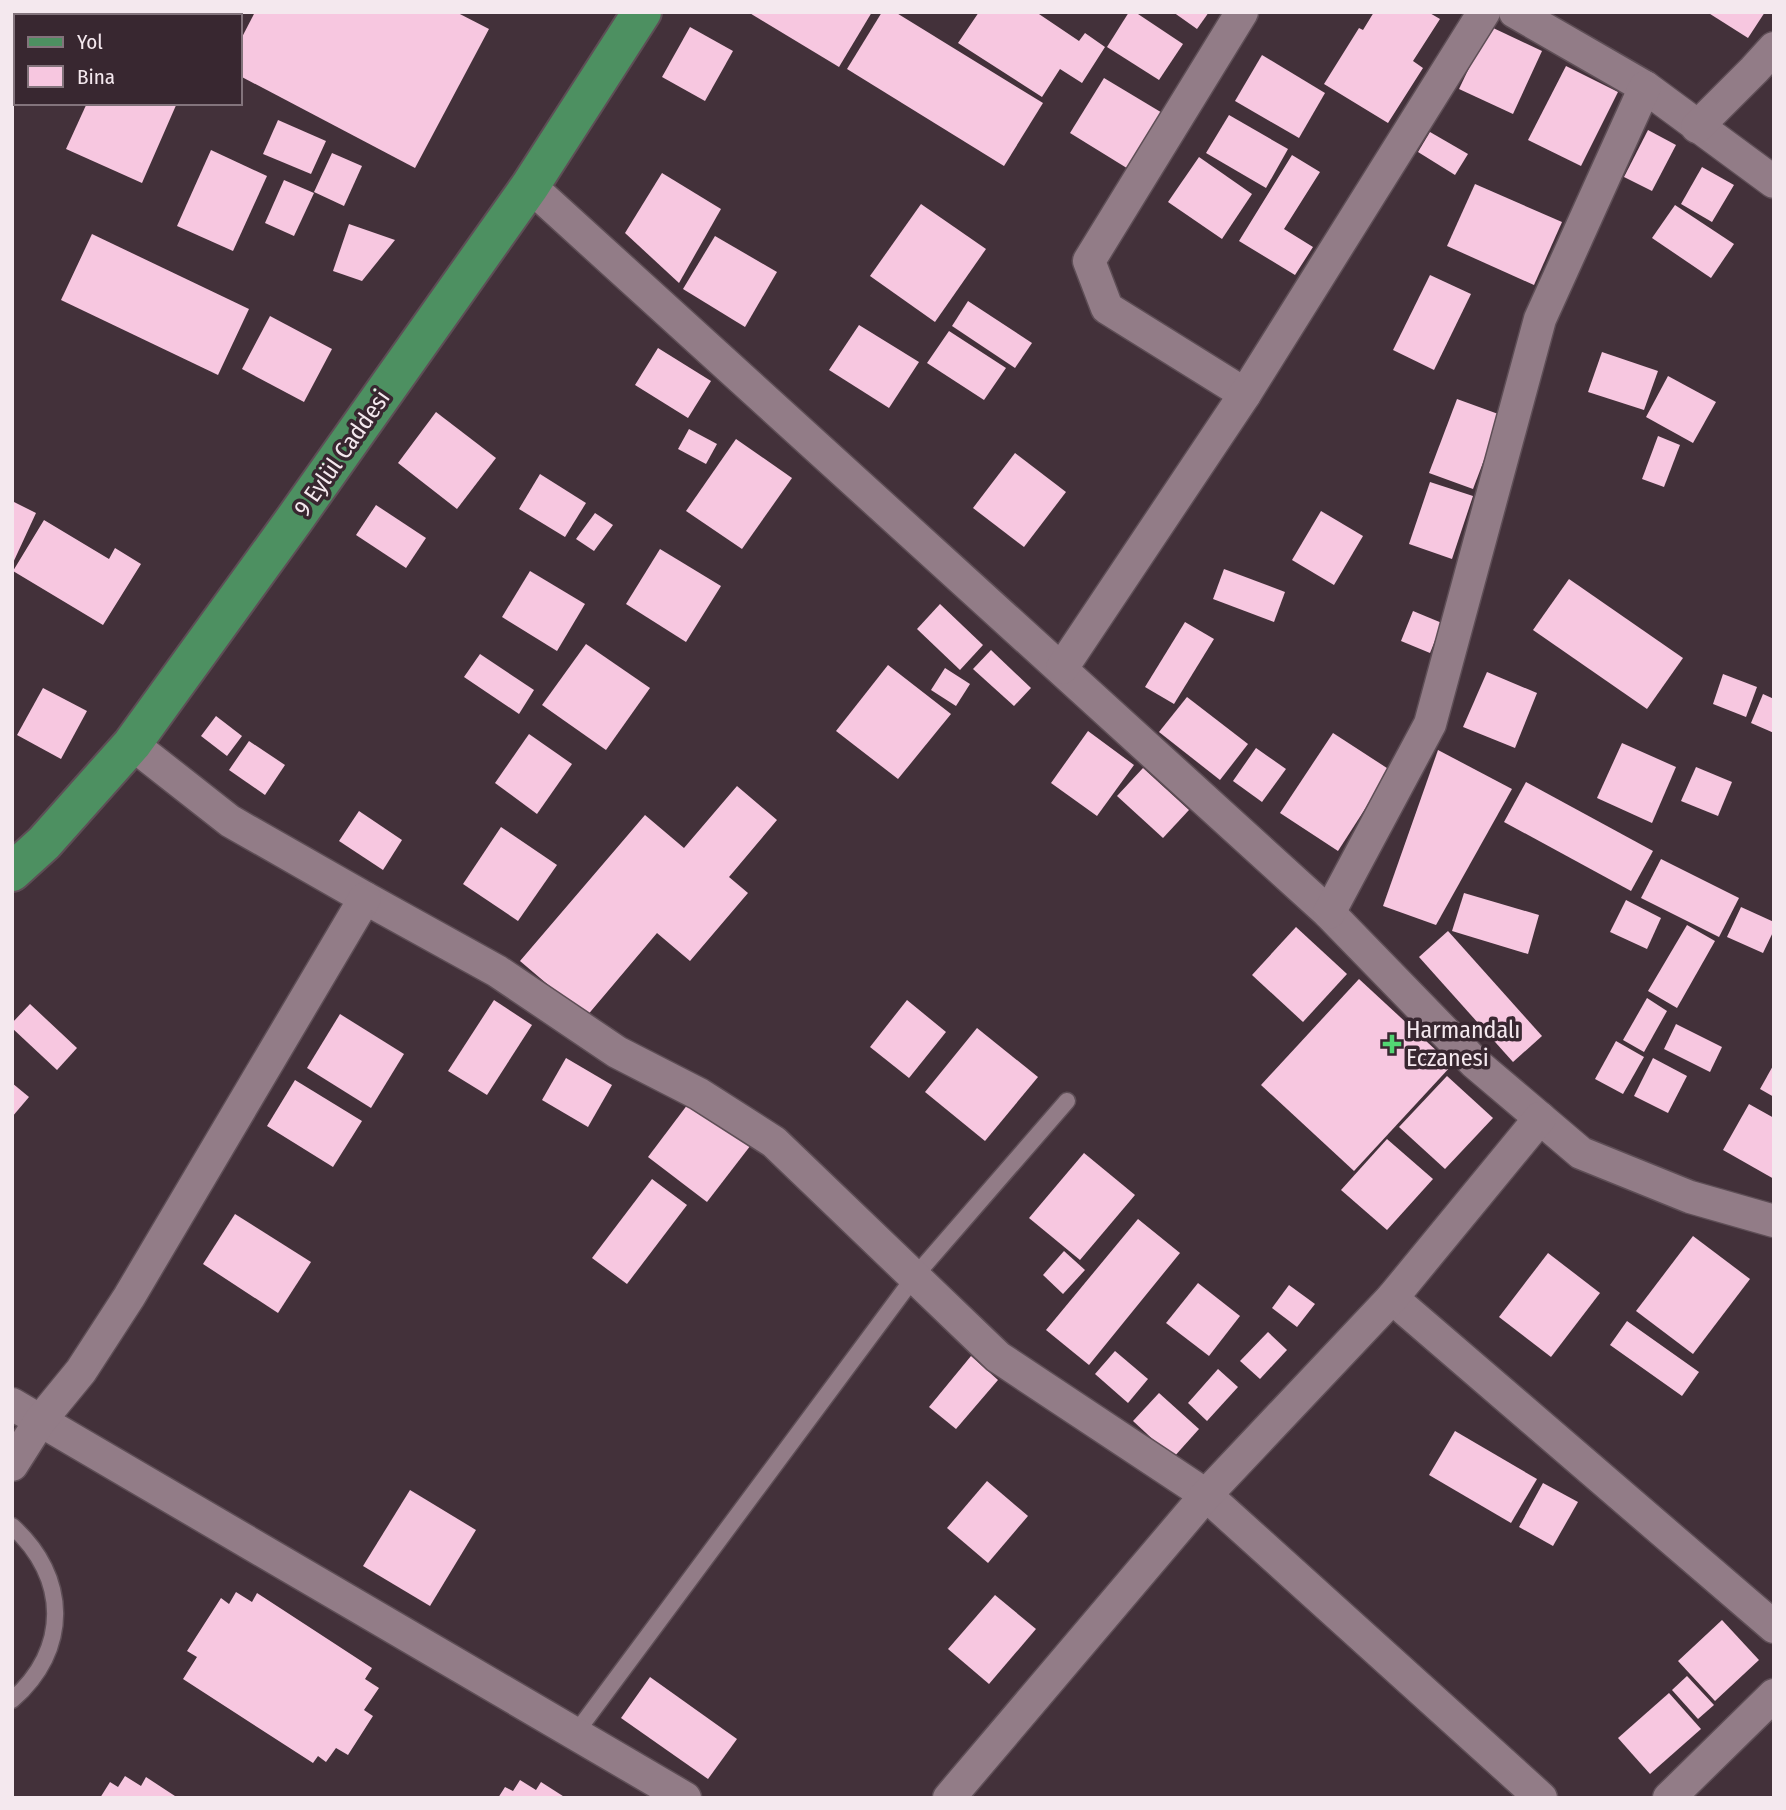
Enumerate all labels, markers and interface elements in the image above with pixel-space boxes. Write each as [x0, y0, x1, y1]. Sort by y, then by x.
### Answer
legend [14, 14, 242, 105]
text: Yol [77, 29, 103, 55]
text: Bina [77, 64, 115, 90]
street label: 9 Eylül Caddesi [288, 385, 396, 521]
place label: Harmandalı Eczanesi [1406, 1016, 1520, 1072]
marker: Harmandalı Eczanesi [1384, 1036, 1400, 1052]

